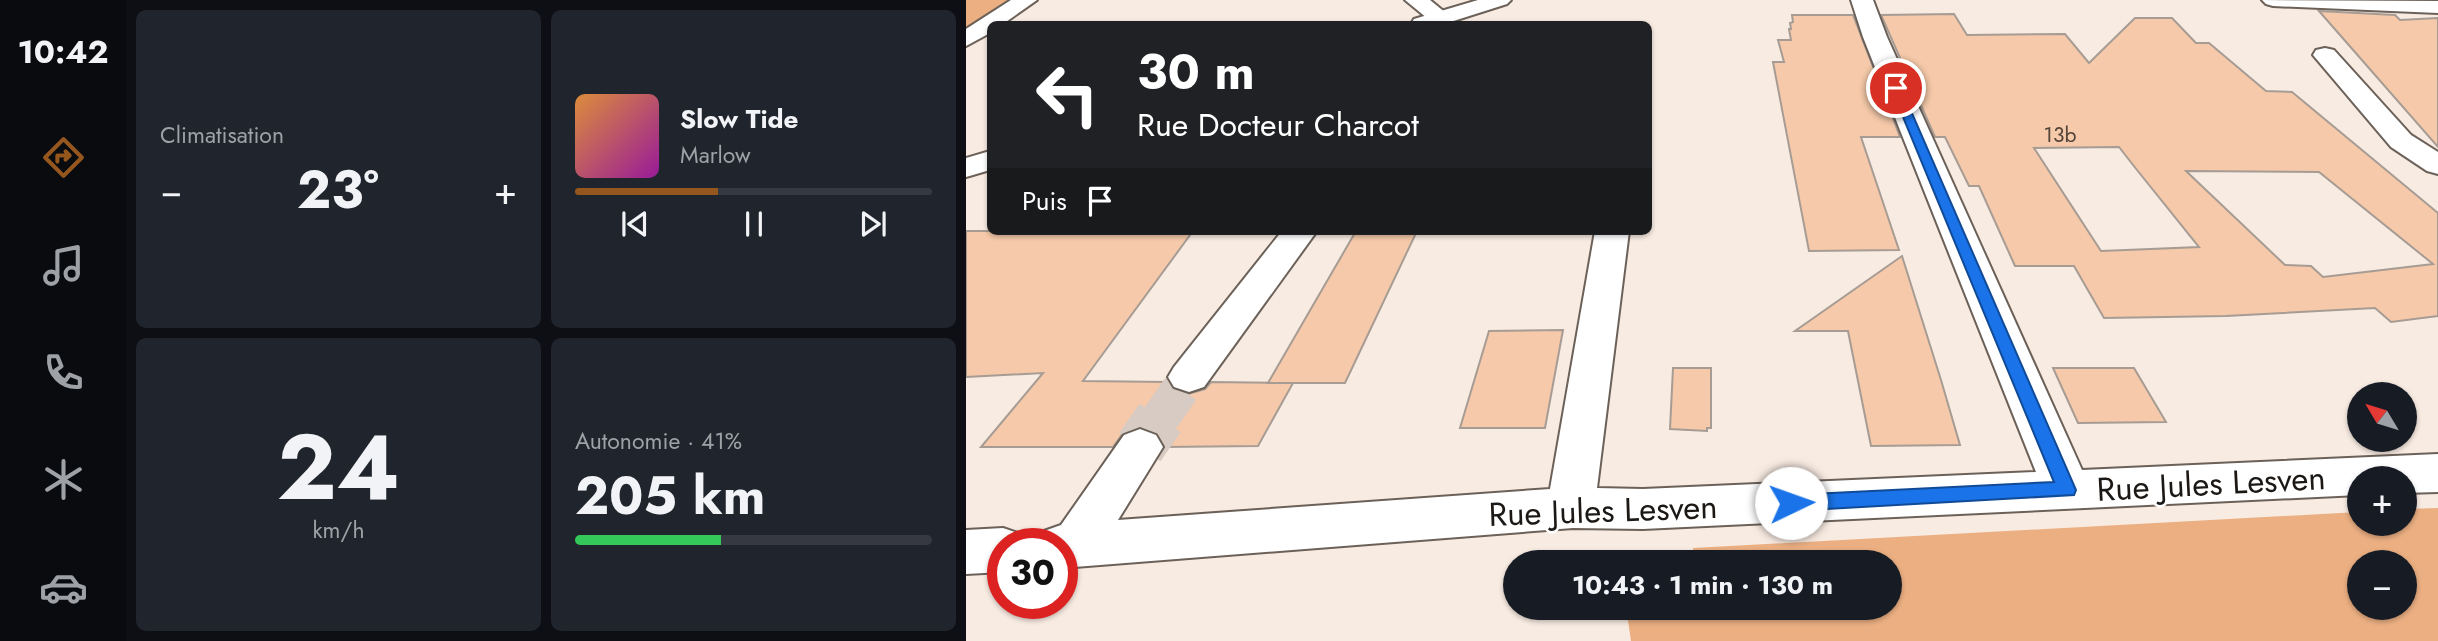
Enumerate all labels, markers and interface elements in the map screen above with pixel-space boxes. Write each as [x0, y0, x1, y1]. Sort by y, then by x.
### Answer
text: 10:42 [17, 29, 109, 75]
text: 30 m [1137, 37, 1255, 107]
icon: left [1022, 49, 1113, 140]
pin [1866, 58, 1926, 118]
icon: arrive [1877, 69, 1915, 107]
text: Slow Tide [680, 100, 799, 138]
text: Rue Docteur Charcot [1137, 102, 1419, 148]
text: Climatisation [160, 118, 284, 152]
house number: 13b [2044, 120, 2076, 150]
icon: directions [39, 133, 88, 182]
text: Marlow [680, 138, 751, 172]
text: 23° [297, 152, 379, 228]
text: − [160, 163, 182, 218]
text: + [494, 163, 517, 218]
text: Puis [1022, 182, 1067, 220]
icon: arrive [1081, 182, 1119, 220]
icon: previous [616, 205, 654, 243]
icon: pause [735, 205, 773, 243]
icon: next [854, 205, 892, 243]
icon: music [39, 241, 88, 290]
icon: phone [39, 348, 88, 397]
north arrow [2347, 382, 2417, 452]
map controls [2347, 382, 2417, 620]
text: 24 [277, 402, 400, 533]
text: Autonomie · 41% [575, 424, 742, 458]
street label: Rue Jules Lesven [2095, 454, 2327, 513]
icon: climate [39, 455, 88, 504]
text: 205 km [575, 458, 765, 534]
position arrow [1754, 466, 1828, 540]
button: + [2347, 466, 2417, 536]
street label: Rue Jules Lesven [1488, 483, 1718, 538]
text: km/h [313, 513, 364, 547]
speed limit sign: 30 [987, 528, 1078, 619]
button: − [2347, 550, 2417, 620]
icon: car [39, 563, 88, 612]
text: 10:43 · 1 min · 130 m [1572, 566, 1833, 604]

